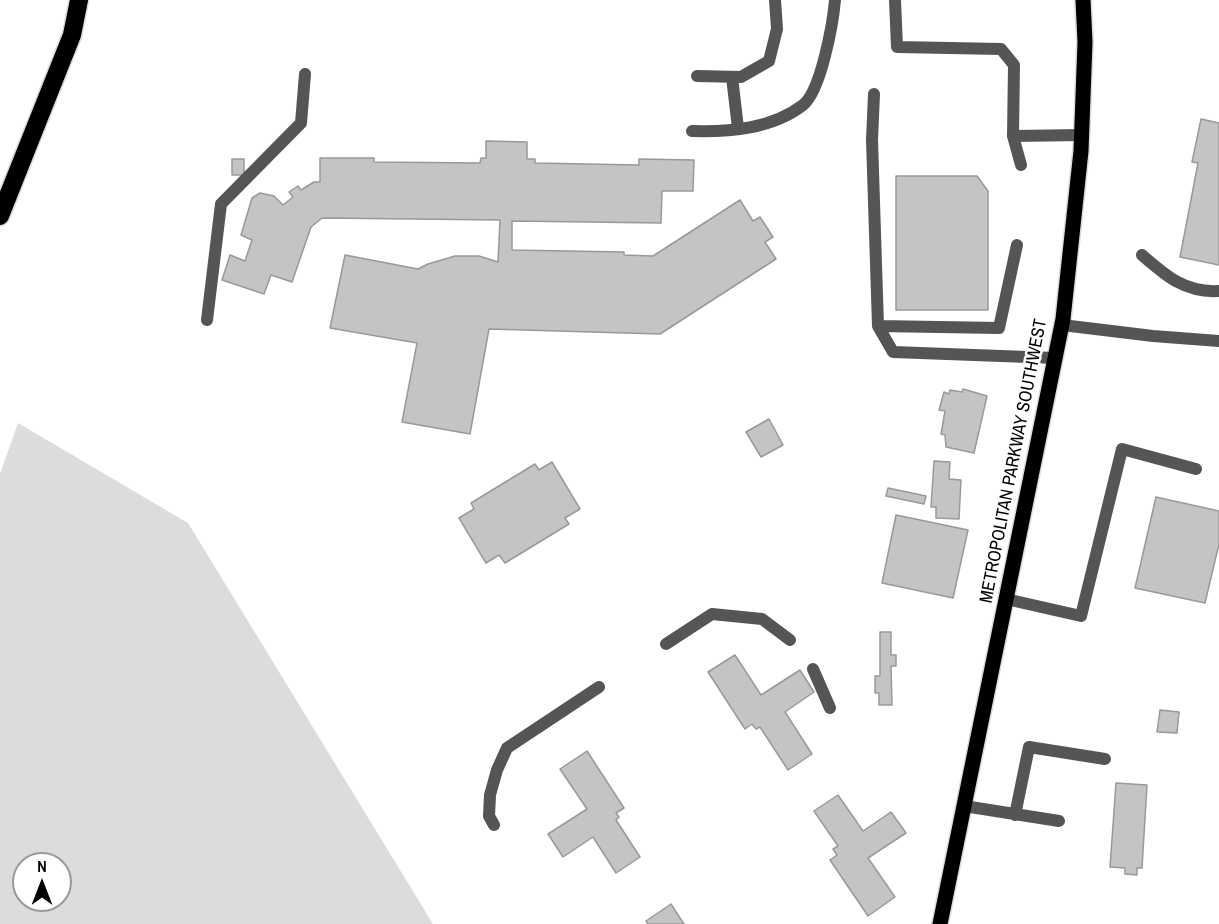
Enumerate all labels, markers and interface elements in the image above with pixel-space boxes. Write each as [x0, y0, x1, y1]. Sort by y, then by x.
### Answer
street label: METROPOLITAN PARKWAY SOUTHWEST [976, 317, 1052, 605]
north arrow [12, 852, 72, 912]
text: N [37, 855, 47, 877]

